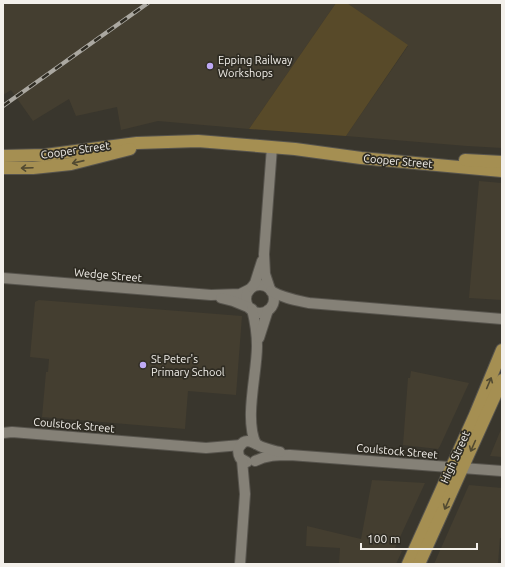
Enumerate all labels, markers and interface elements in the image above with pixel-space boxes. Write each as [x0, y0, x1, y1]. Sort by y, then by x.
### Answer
place label: Epping Railway Workshops [218, 54, 293, 79]
marker: Epping Railway Workshops [205, 61, 215, 71]
street label: Cooper Street [40, 139, 111, 161]
street label: Cooper Street [363, 152, 434, 170]
one-way arrow [72, 159, 85, 167]
one-way arrow [21, 164, 34, 172]
street label: Wedge Street [74, 266, 143, 284]
place label: St Peter's Primary School [151, 353, 225, 378]
marker: St Peter's Primary School [138, 360, 148, 370]
one-way arrow [485, 377, 493, 389]
street label: Coulstock Street [33, 415, 116, 435]
street label: High Street [438, 428, 472, 485]
one-way arrow [469, 439, 476, 451]
street label: Coulstock Street [356, 441, 439, 461]
one-way arrow [443, 498, 450, 510]
scale bar [361, 525, 477, 551]
text: 100 m [367, 532, 400, 545]

